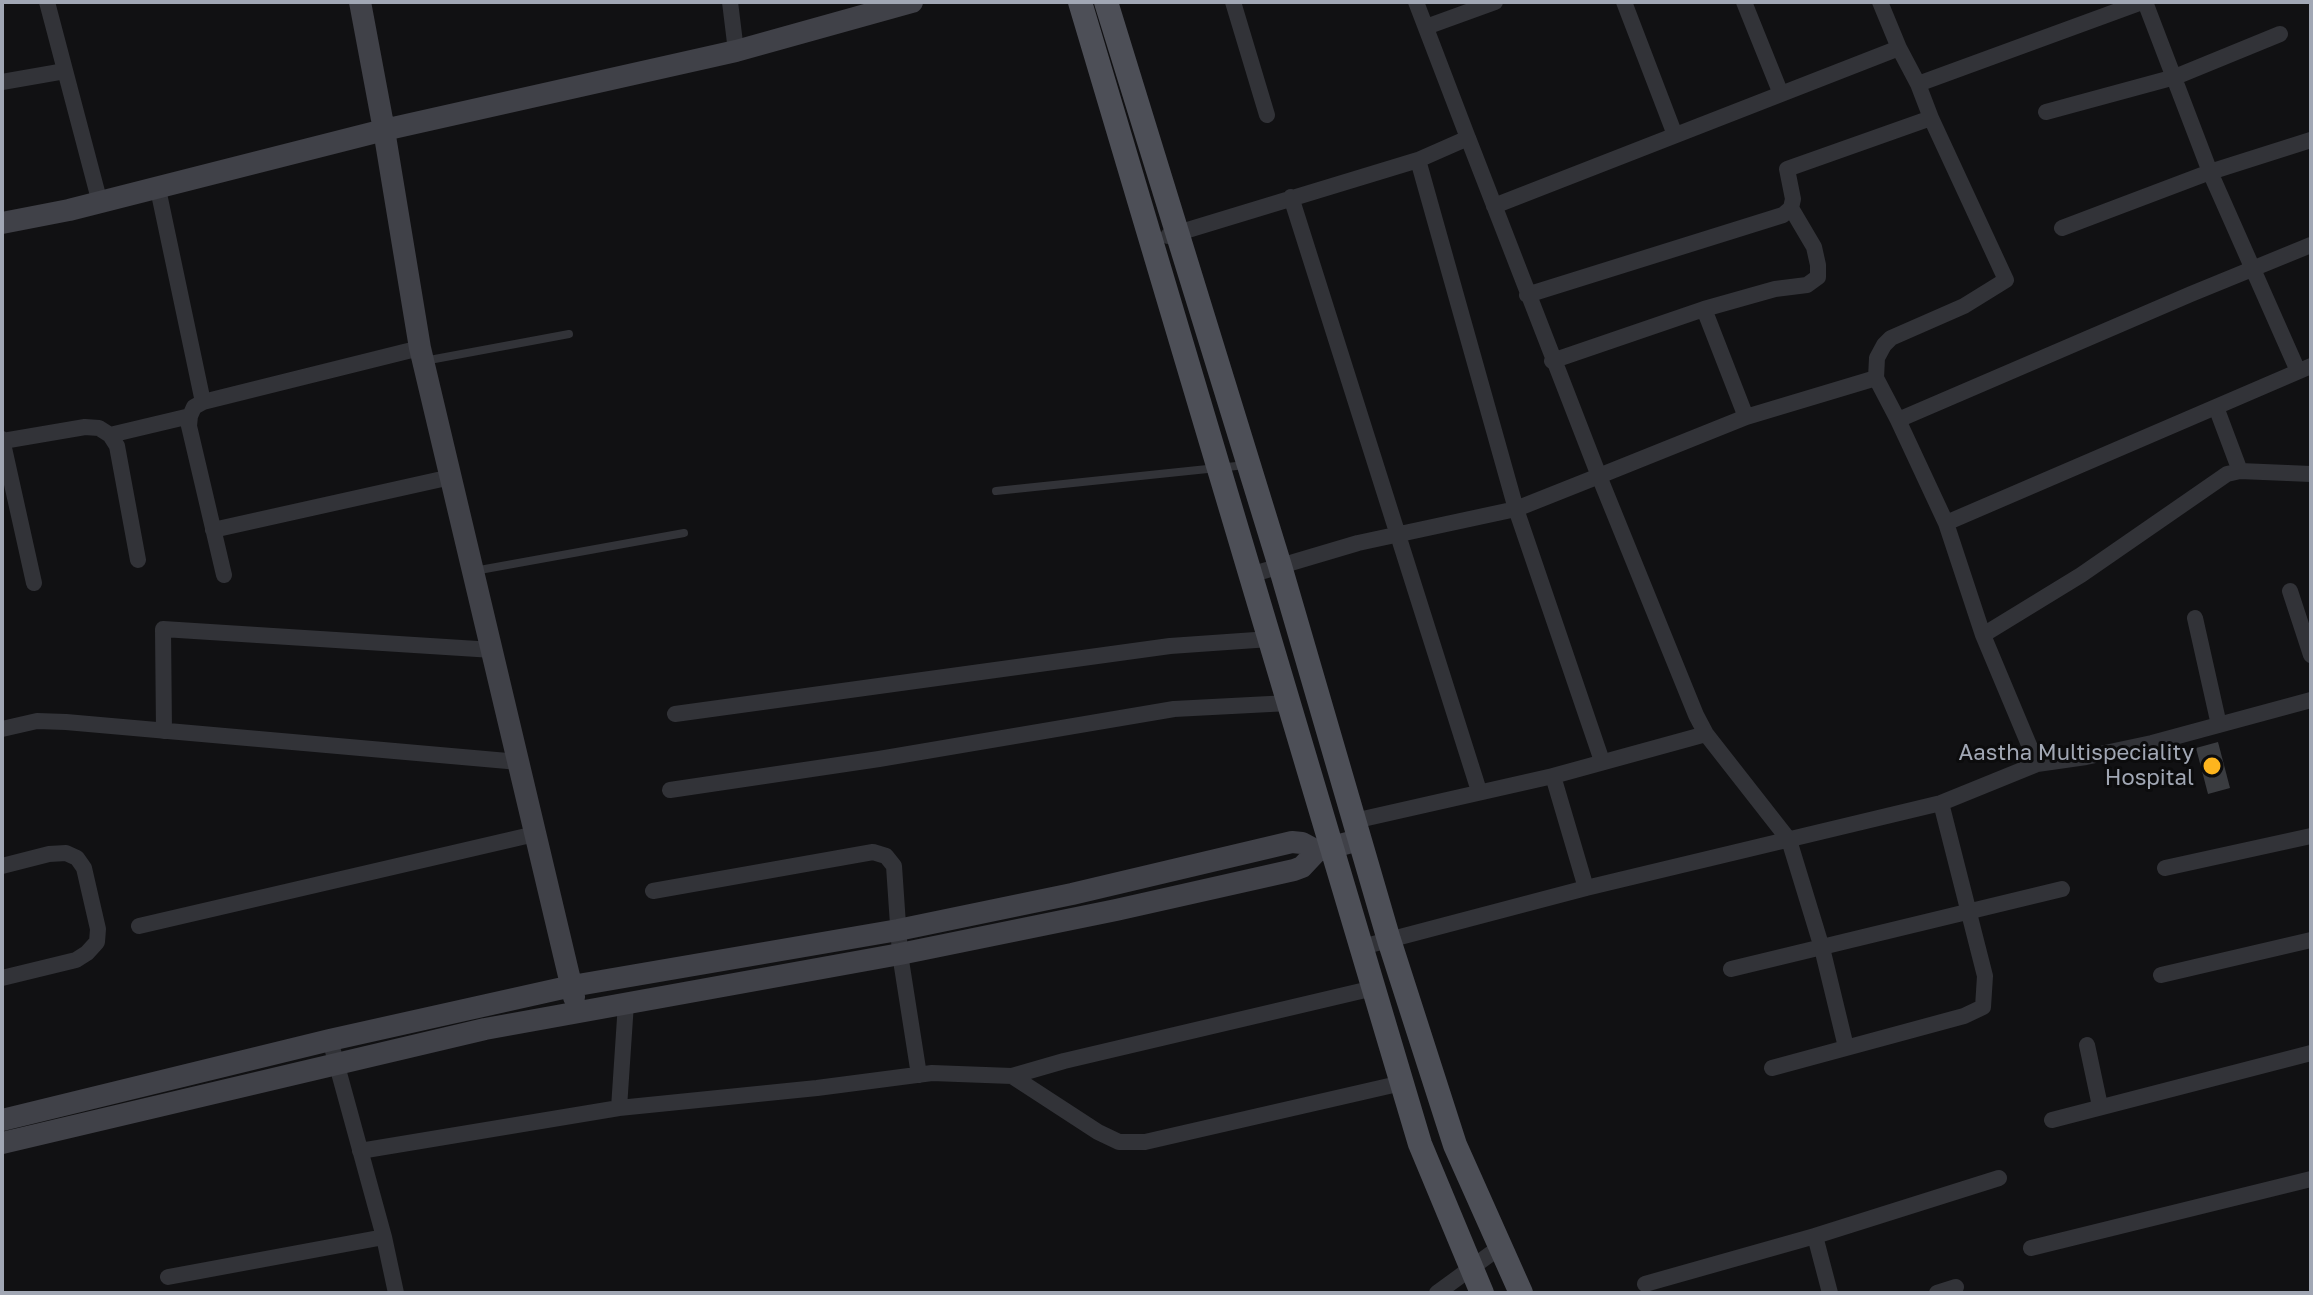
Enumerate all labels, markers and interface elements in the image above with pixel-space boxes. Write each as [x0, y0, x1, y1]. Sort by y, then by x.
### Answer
place label: Aastha Multispeciality Hospital [1959, 740, 2194, 792]
marker: Aastha Multispeciality Hospital [2201, 755, 2223, 777]

